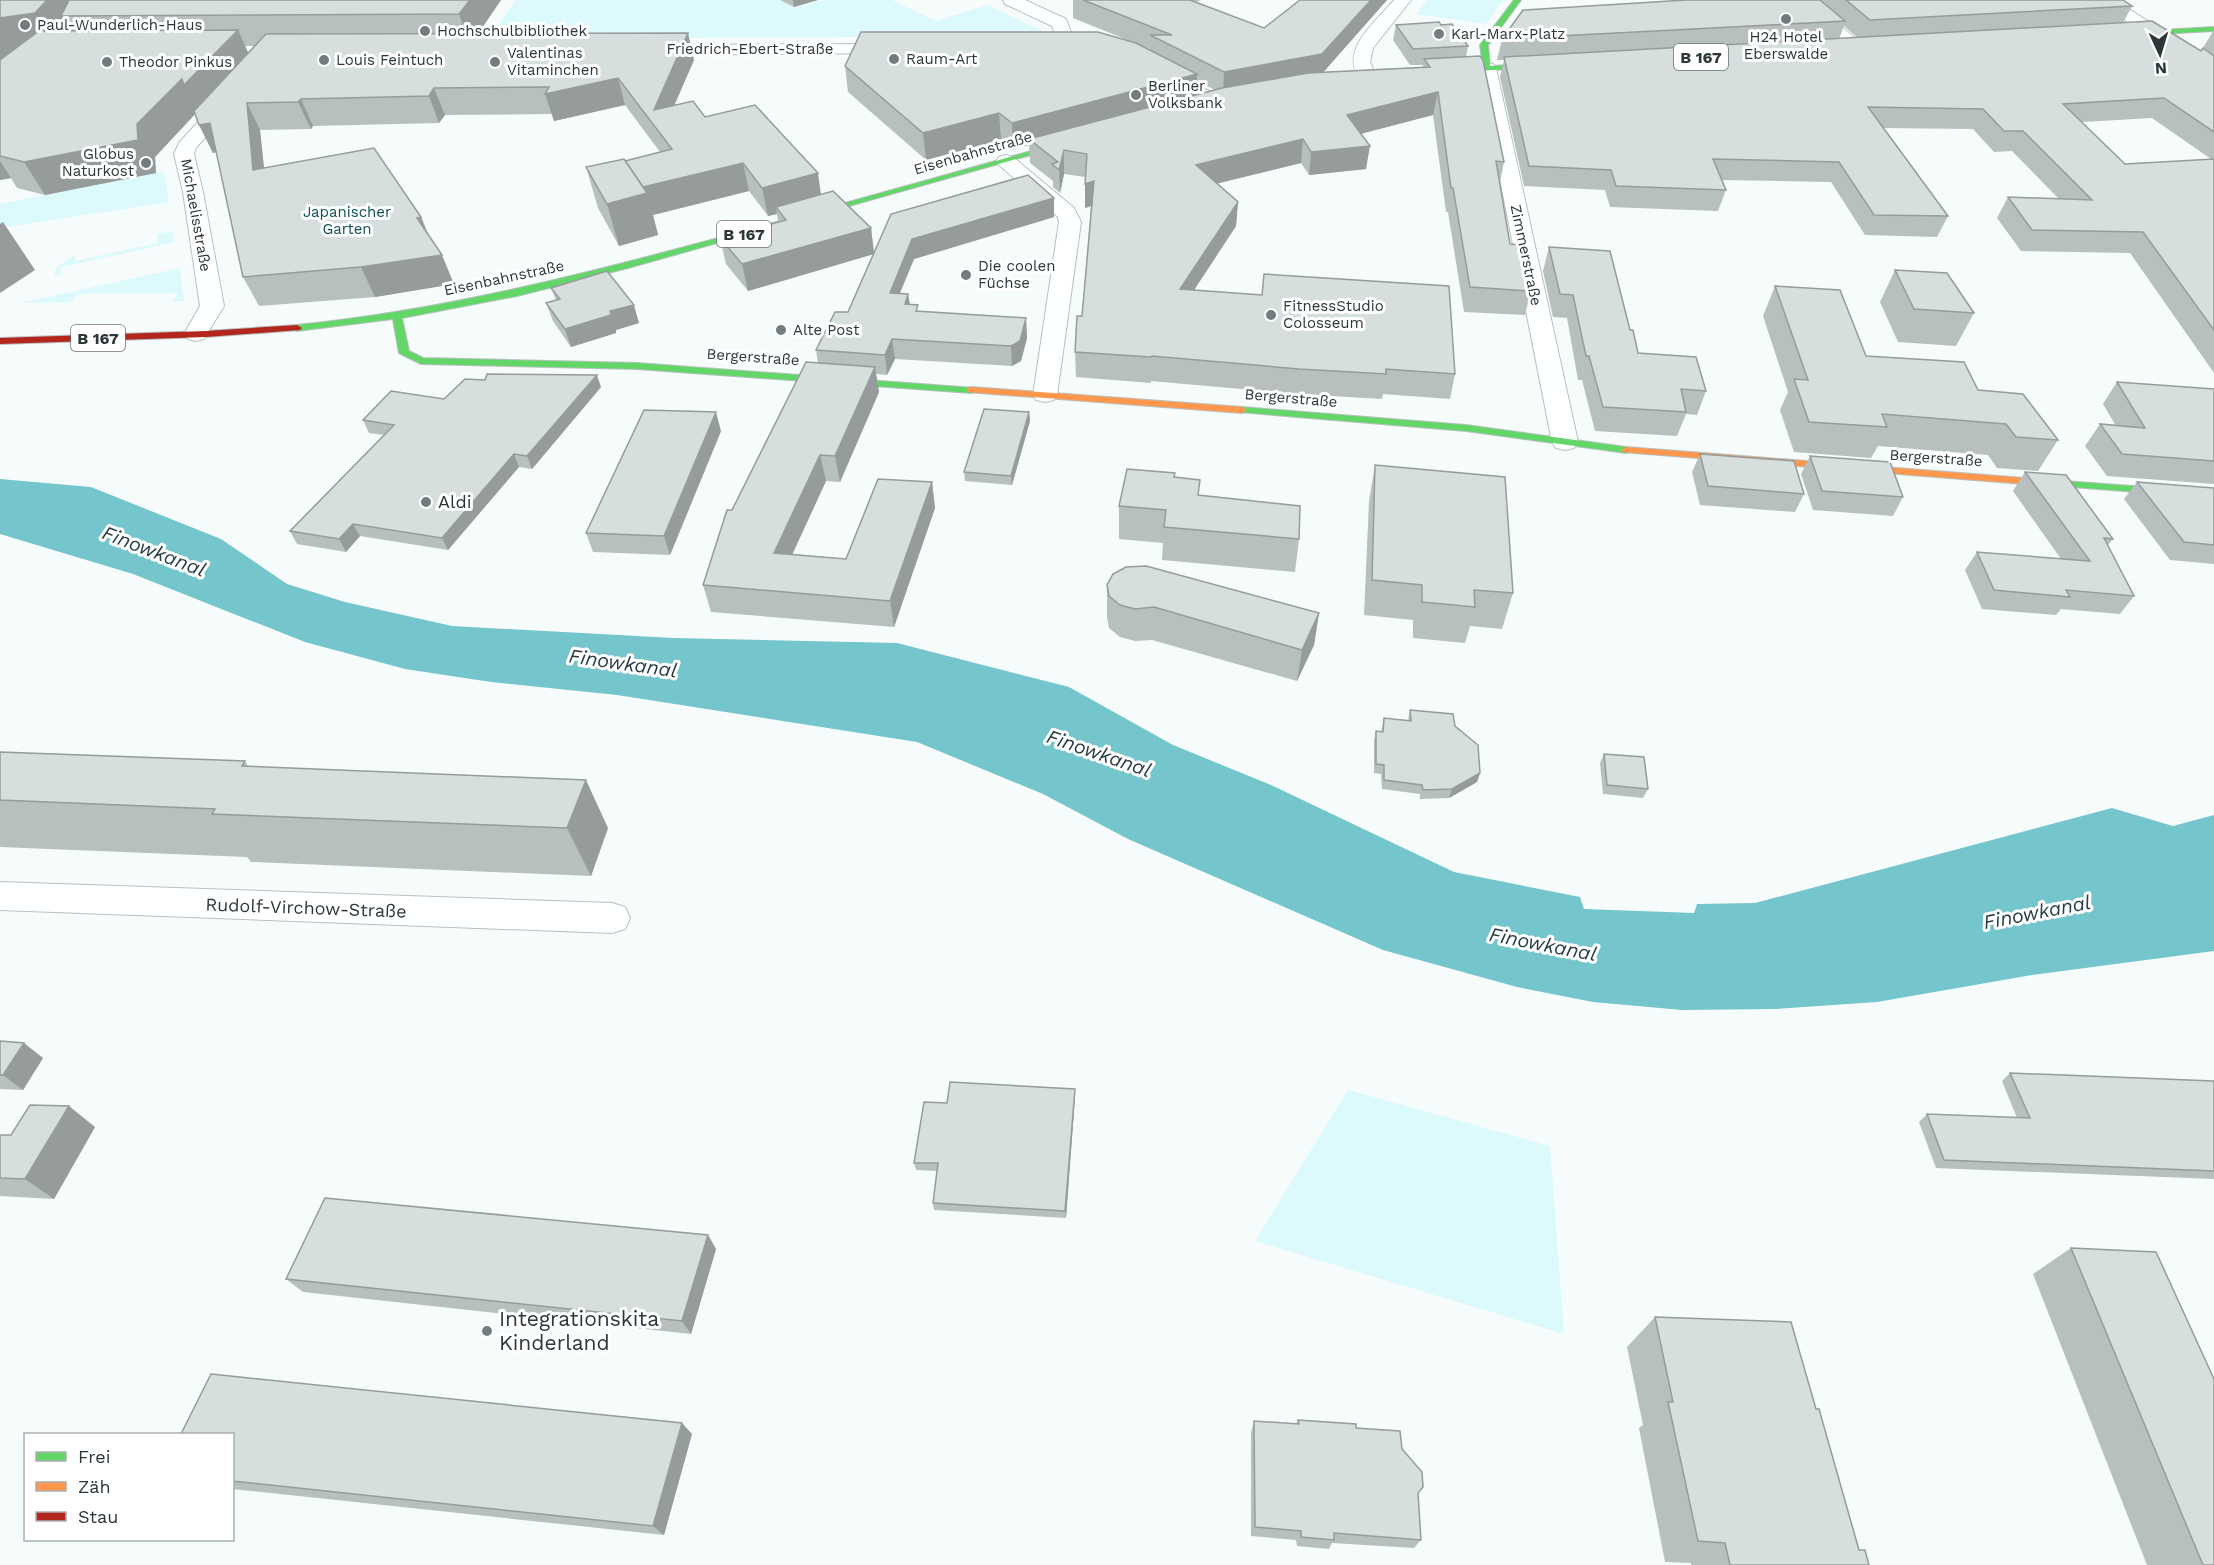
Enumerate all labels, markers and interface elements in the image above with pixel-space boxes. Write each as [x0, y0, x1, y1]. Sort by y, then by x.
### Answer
marker: H24 Hotel Eberswalde [1779, 12, 1793, 26]
place label: Paul-Wunderlich-Haus [37, 16, 202, 34]
marker: Paul-Wunderlich-Haus [18, 18, 32, 32]
place label: Hochschulbibliothek [437, 22, 587, 40]
marker: Hochschulbibliothek [418, 24, 432, 38]
north arrow [2130, 24, 2190, 84]
place label: Karl-Marx-Platz [1451, 25, 1565, 43]
marker: Karl-Marx-Platz [1432, 27, 1446, 41]
place label: H24 Hotel Eberswalde [1744, 28, 1828, 63]
street label: Friedrich-Ebert-Straße [666, 40, 834, 58]
place label: Valentinas Vitaminchen [507, 44, 599, 79]
road number: B 167 [1674, 44, 1728, 70]
place label: Raum-Art [906, 50, 978, 68]
place label: Louis Feintuch [336, 51, 443, 69]
marker: Raum-Art [887, 52, 901, 66]
place label: Theodor Pinkus [119, 53, 232, 71]
marker: Louis Feintuch [317, 53, 331, 67]
marker: Theodor Pinkus [100, 55, 114, 69]
marker: Valentinas Vitaminchen [488, 55, 502, 69]
text: N [2154, 59, 2168, 78]
place label: Berliner Volksbank [1148, 77, 1223, 112]
marker: Berliner Volksbank [1129, 88, 1143, 102]
street label: Eisenbahnstraße [912, 127, 1034, 179]
place label: Globus Naturkost [62, 145, 135, 180]
marker: Globus Naturkost [139, 156, 153, 170]
street label: Michaelisstraße [177, 157, 215, 273]
park label: Japanischer Garten [303, 203, 391, 238]
street label: Zimmerstraße [1506, 203, 1546, 307]
road number: B 167 [717, 221, 771, 247]
street label: Eisenbahnstraße [442, 256, 566, 300]
place label: Die coolen Füchse [978, 257, 1055, 292]
marker: Die coolen Füchse [959, 268, 973, 282]
place label: FitnessStudio Colosseum [1283, 297, 1384, 332]
marker: FitnessStudio Colosseum [1264, 308, 1278, 322]
place label: Alte Post [793, 321, 860, 339]
marker: Alte Post [774, 323, 788, 337]
road number: B 167 [71, 325, 125, 351]
street label: Bergerstraße [706, 345, 800, 369]
street label: Bergerstraße [1244, 385, 1338, 411]
street label: Bergerstraße [1889, 446, 1983, 470]
place label: Aldi [438, 491, 471, 512]
marker: Aldi [419, 495, 433, 509]
water label: Finowkanal [99, 520, 209, 582]
water label: Finowkanal [567, 644, 679, 682]
water label: Finowkanal [1044, 724, 1154, 782]
water label: Finowkanal [1981, 890, 2093, 934]
street label: Rudolf-Virchow-Straße [205, 893, 407, 922]
water label: Finowkanal [1487, 922, 1599, 966]
place label: Integrationskita Kinderland [499, 1306, 659, 1355]
marker: Integrationskita Kinderland [480, 1324, 494, 1338]
legend [24, 1433, 234, 1541]
text: Frei [78, 1446, 110, 1467]
text: Zäh [78, 1476, 111, 1497]
text: Stau [78, 1506, 118, 1527]

